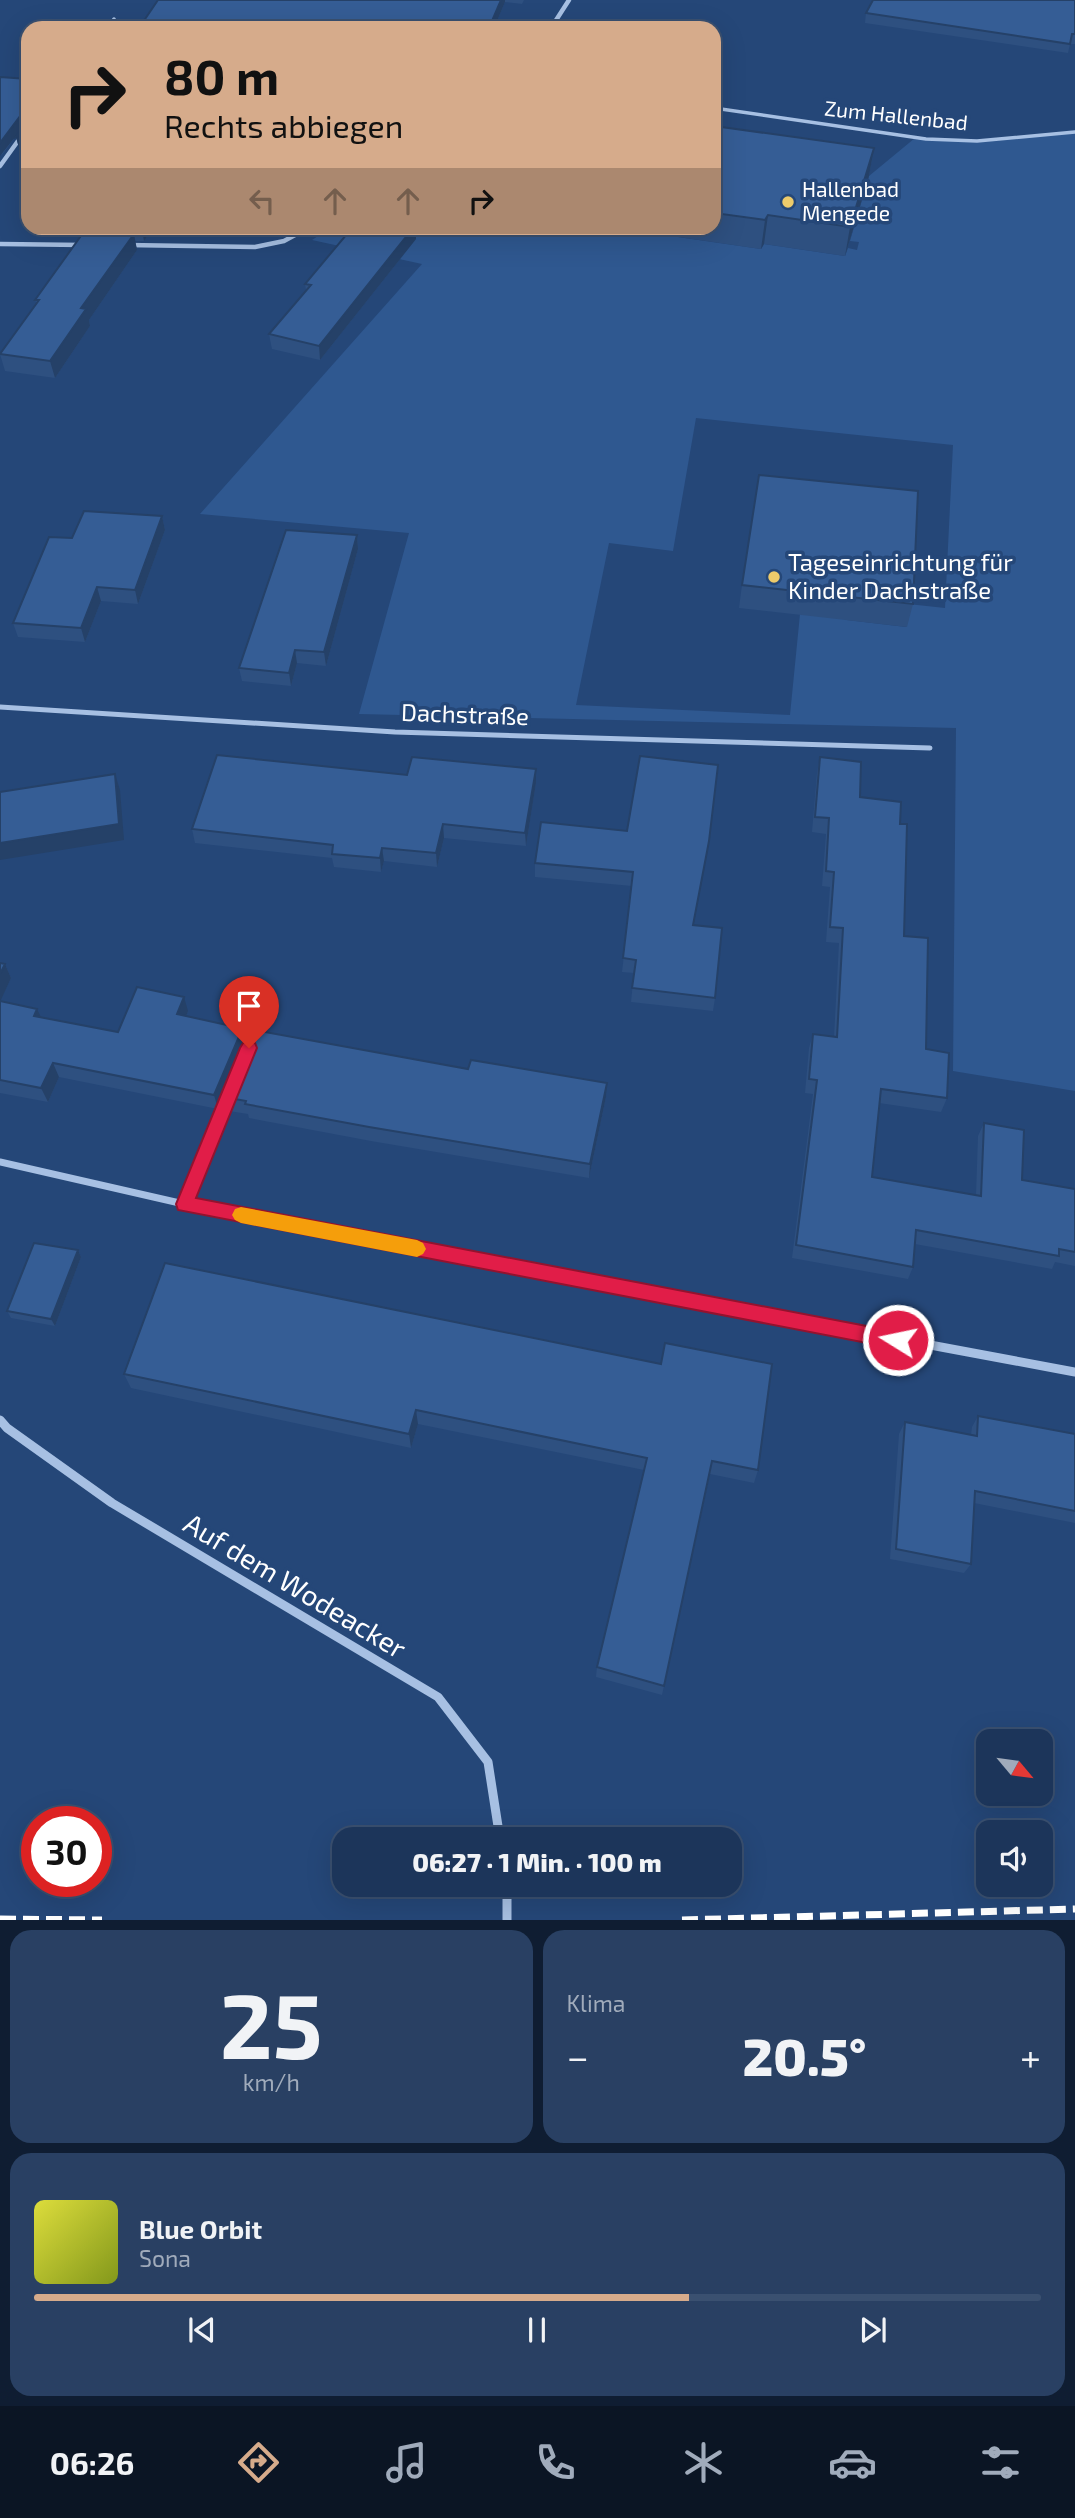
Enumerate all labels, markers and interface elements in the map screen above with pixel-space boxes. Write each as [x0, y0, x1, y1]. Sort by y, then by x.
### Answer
text: 80 m [164, 46, 279, 105]
icon: right [49, 49, 140, 140]
street label: Zum Hallenbad [823, 95, 969, 134]
text: Rechts abbiegen [164, 106, 403, 144]
place label: Hallenbad Mengede [802, 176, 899, 225]
icon: left [243, 182, 281, 220]
icon: ahead [316, 182, 354, 220]
icon: ahead [389, 182, 427, 220]
icon: right [462, 182, 500, 220]
marker: Hallenbad Mengede [780, 194, 796, 210]
place label: Tageseinrichtung für Kinder Dachstraße [788, 547, 1013, 604]
marker: Tageseinrichtung für Kinder Dachstraße [766, 569, 782, 585]
street label: Dachstraße [401, 697, 530, 730]
pin [219, 976, 279, 1048]
icon: arrive [230, 987, 268, 1025]
position arrow [861, 1303, 935, 1377]
street label: Auf dem Wodeacker [178, 1505, 413, 1665]
north arrow [976, 1729, 1054, 1806]
map controls [976, 1729, 1053, 1897]
speed limit sign: 30 [21, 1806, 112, 1897]
button: sound [976, 1820, 1053, 1897]
text: 06:27 · 1 Min. · 100 m [412, 1846, 662, 1877]
text: 25 [220, 1968, 323, 2077]
text: Klima [567, 1989, 625, 2017]
text: 20.5° [742, 2024, 866, 2086]
text: − [567, 2033, 589, 2079]
text: + [1020, 2033, 1041, 2079]
text: km/h [243, 2068, 300, 2096]
text: Blue Orbit [139, 2213, 262, 2244]
text: Sona [139, 2244, 191, 2272]
icon: previous [183, 2311, 221, 2349]
icon: pause [518, 2311, 556, 2349]
icon: next [854, 2311, 892, 2349]
icon: directions [234, 2438, 283, 2487]
icon: music [382, 2438, 431, 2487]
icon: phone [531, 2438, 580, 2487]
icon: climate [679, 2438, 728, 2487]
icon: car [828, 2438, 877, 2487]
icon: filters [976, 2438, 1025, 2487]
text: 06:26 [50, 2443, 135, 2481]

